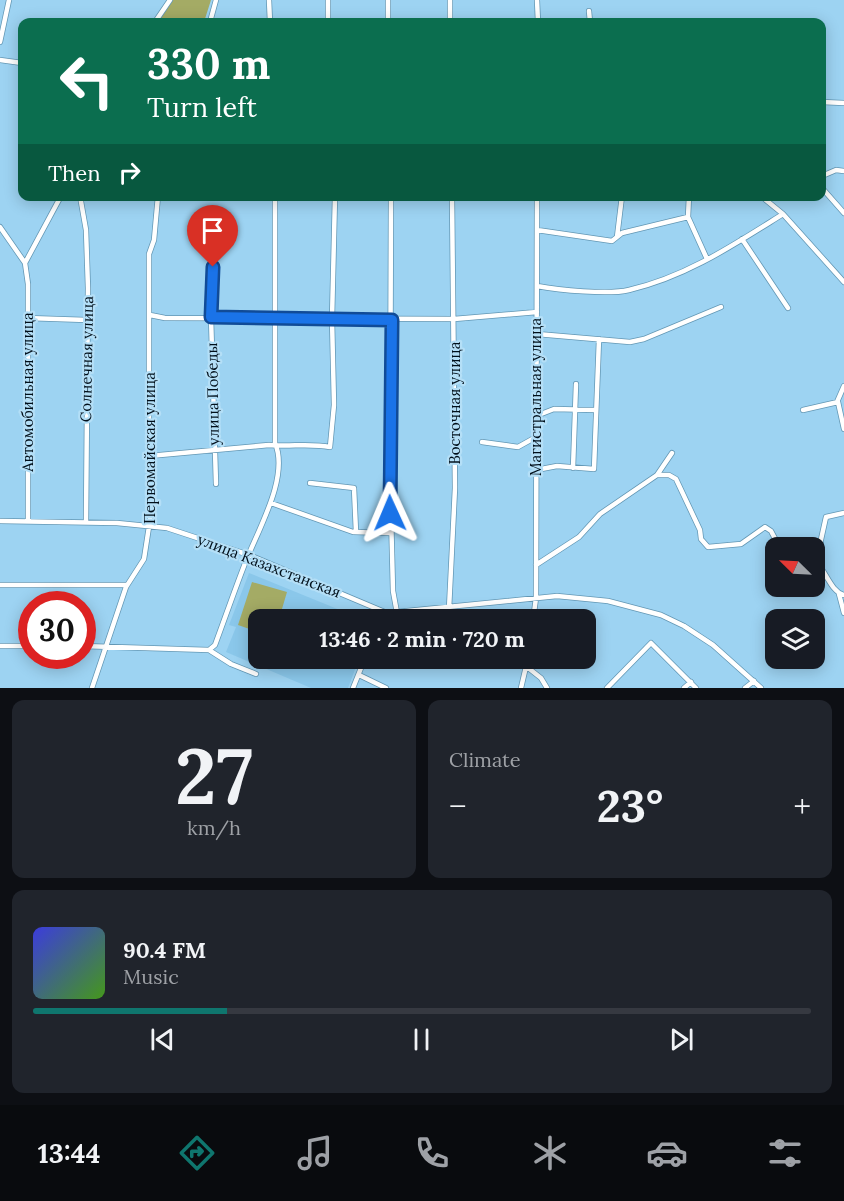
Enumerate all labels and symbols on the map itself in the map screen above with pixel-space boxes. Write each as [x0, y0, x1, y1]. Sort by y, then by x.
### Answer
pin [187, 205, 238, 267]
street label: Солнечная улица [76, 295, 97, 422]
street label: Автомобильная улица [18, 312, 37, 473]
street label: Магистральная улица [526, 318, 545, 476]
street label: Восточная улица [445, 341, 464, 464]
street label: улица Победы [202, 342, 223, 446]
street label: Первомайская улица [140, 372, 159, 524]
position arrow [358, 481, 422, 545]
street label: улица Казахстанская [195, 529, 344, 602]
north arrow [765, 537, 825, 597]
speed limit sign: 30 [18, 591, 96, 669]

